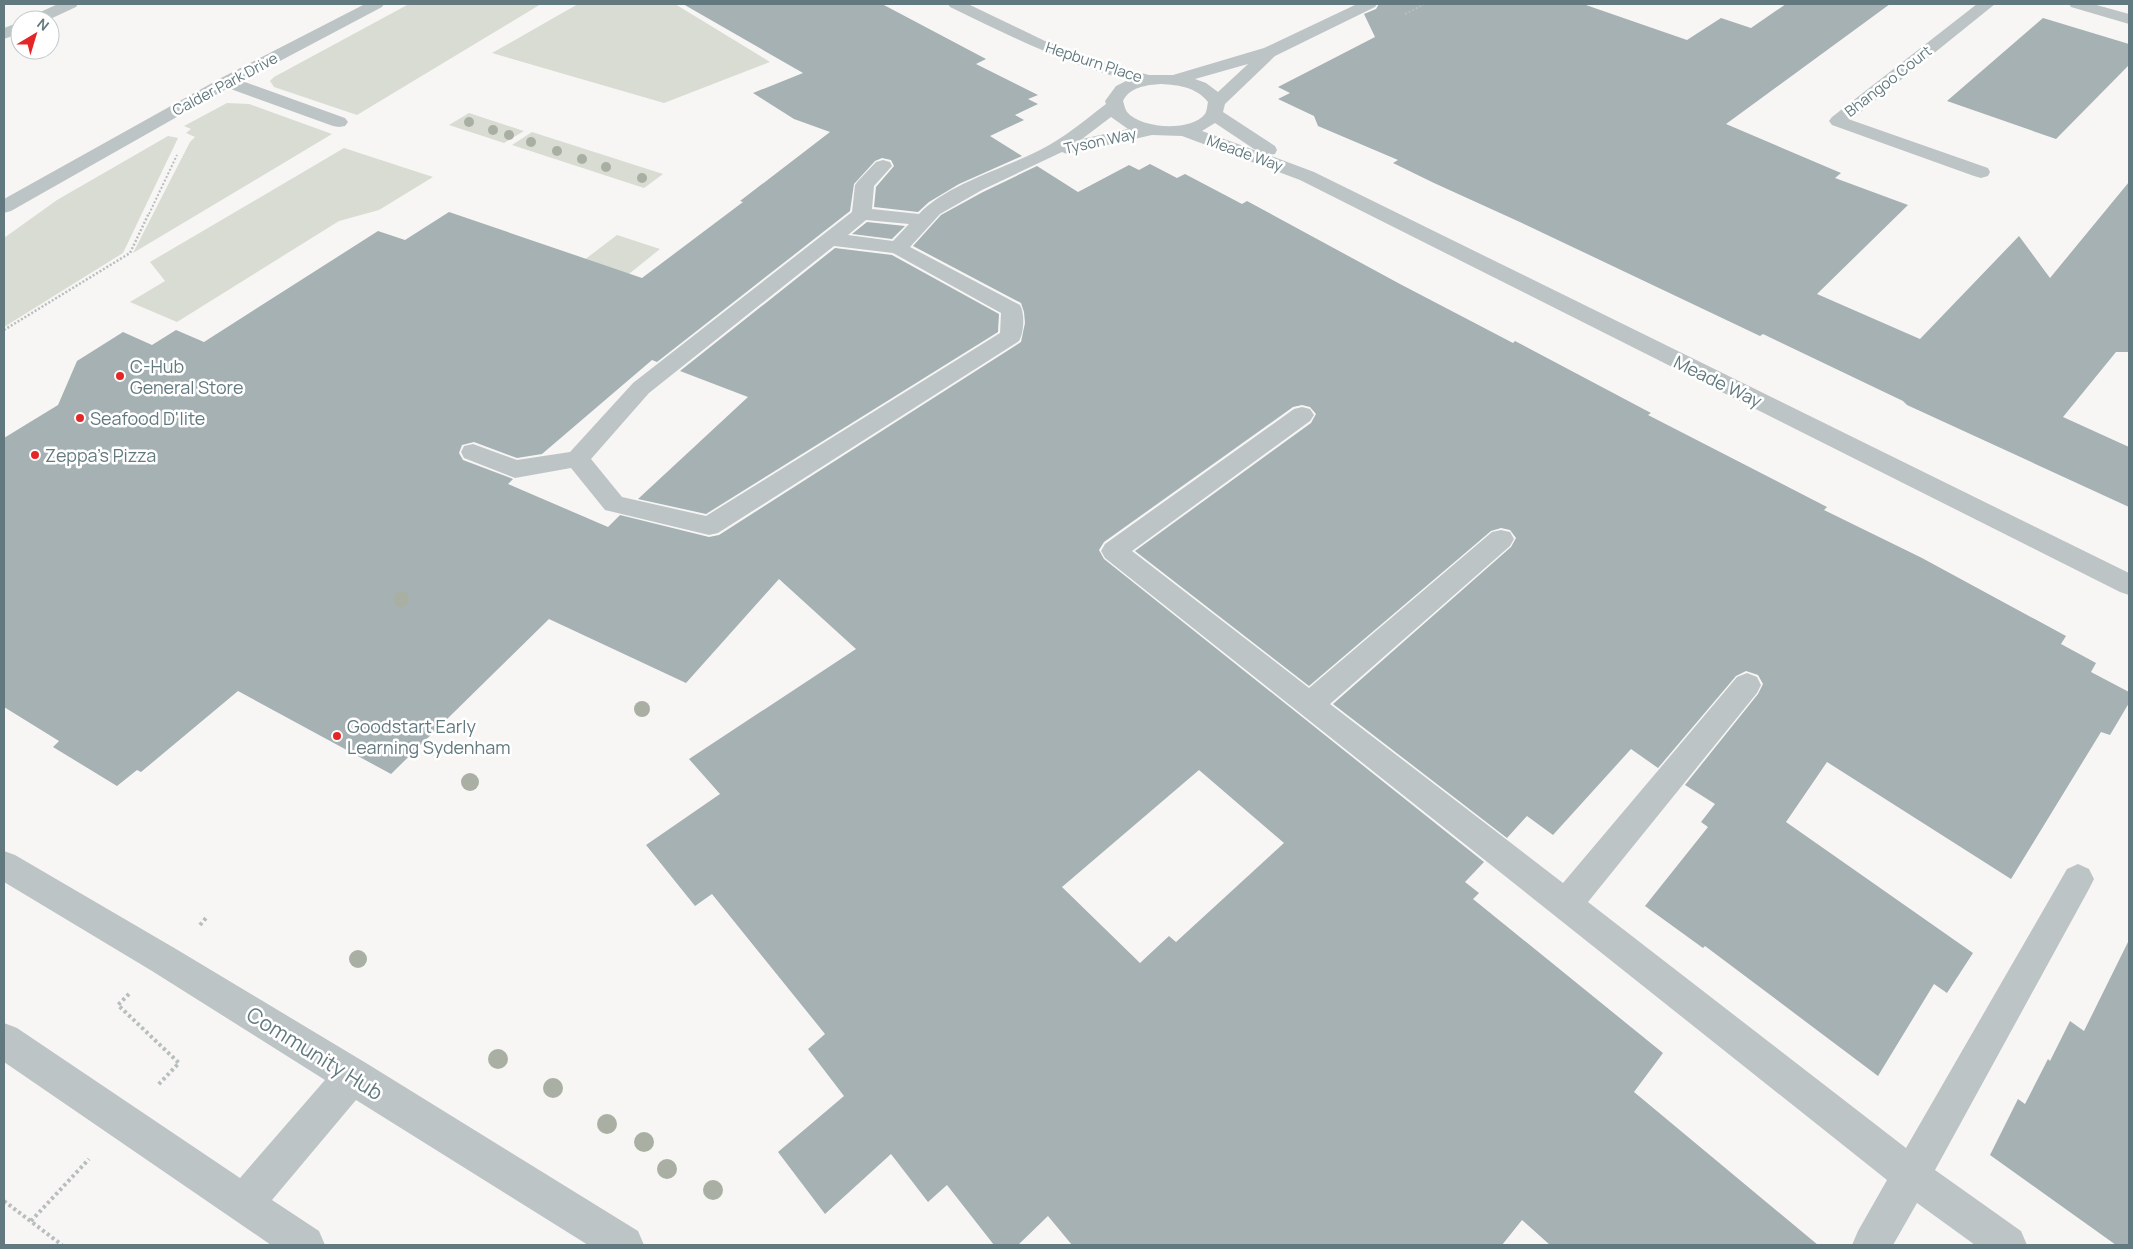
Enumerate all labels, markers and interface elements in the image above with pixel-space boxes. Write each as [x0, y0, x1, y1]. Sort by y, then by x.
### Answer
north arrow [10, 10, 60, 60]
text: N [33, 14, 53, 35]
street label: Hepburn Place [1043, 36, 1145, 88]
street label: Bhangoo Court [1840, 40, 1936, 122]
street label: Calder Park Drive [169, 47, 282, 121]
street label: Tyson Way [1062, 123, 1138, 159]
street label: Meade Way [1204, 130, 1286, 176]
street label: Meade Way [1670, 349, 1767, 413]
place label: C-Hub General Store [130, 354, 243, 399]
marker: C-Hub General Store [114, 370, 126, 382]
place label: Seafood D'lite [90, 406, 205, 430]
marker: Seafood D'lite [74, 412, 86, 424]
place label: Zeppa's Pizza [45, 443, 156, 467]
marker: Zeppa's Pizza [29, 449, 41, 461]
place label: Goodstart Early Learning Sydenham [347, 714, 510, 759]
marker: Goodstart Early Learning Sydenham [331, 730, 343, 742]
street label: Community Hub [242, 1000, 388, 1106]

